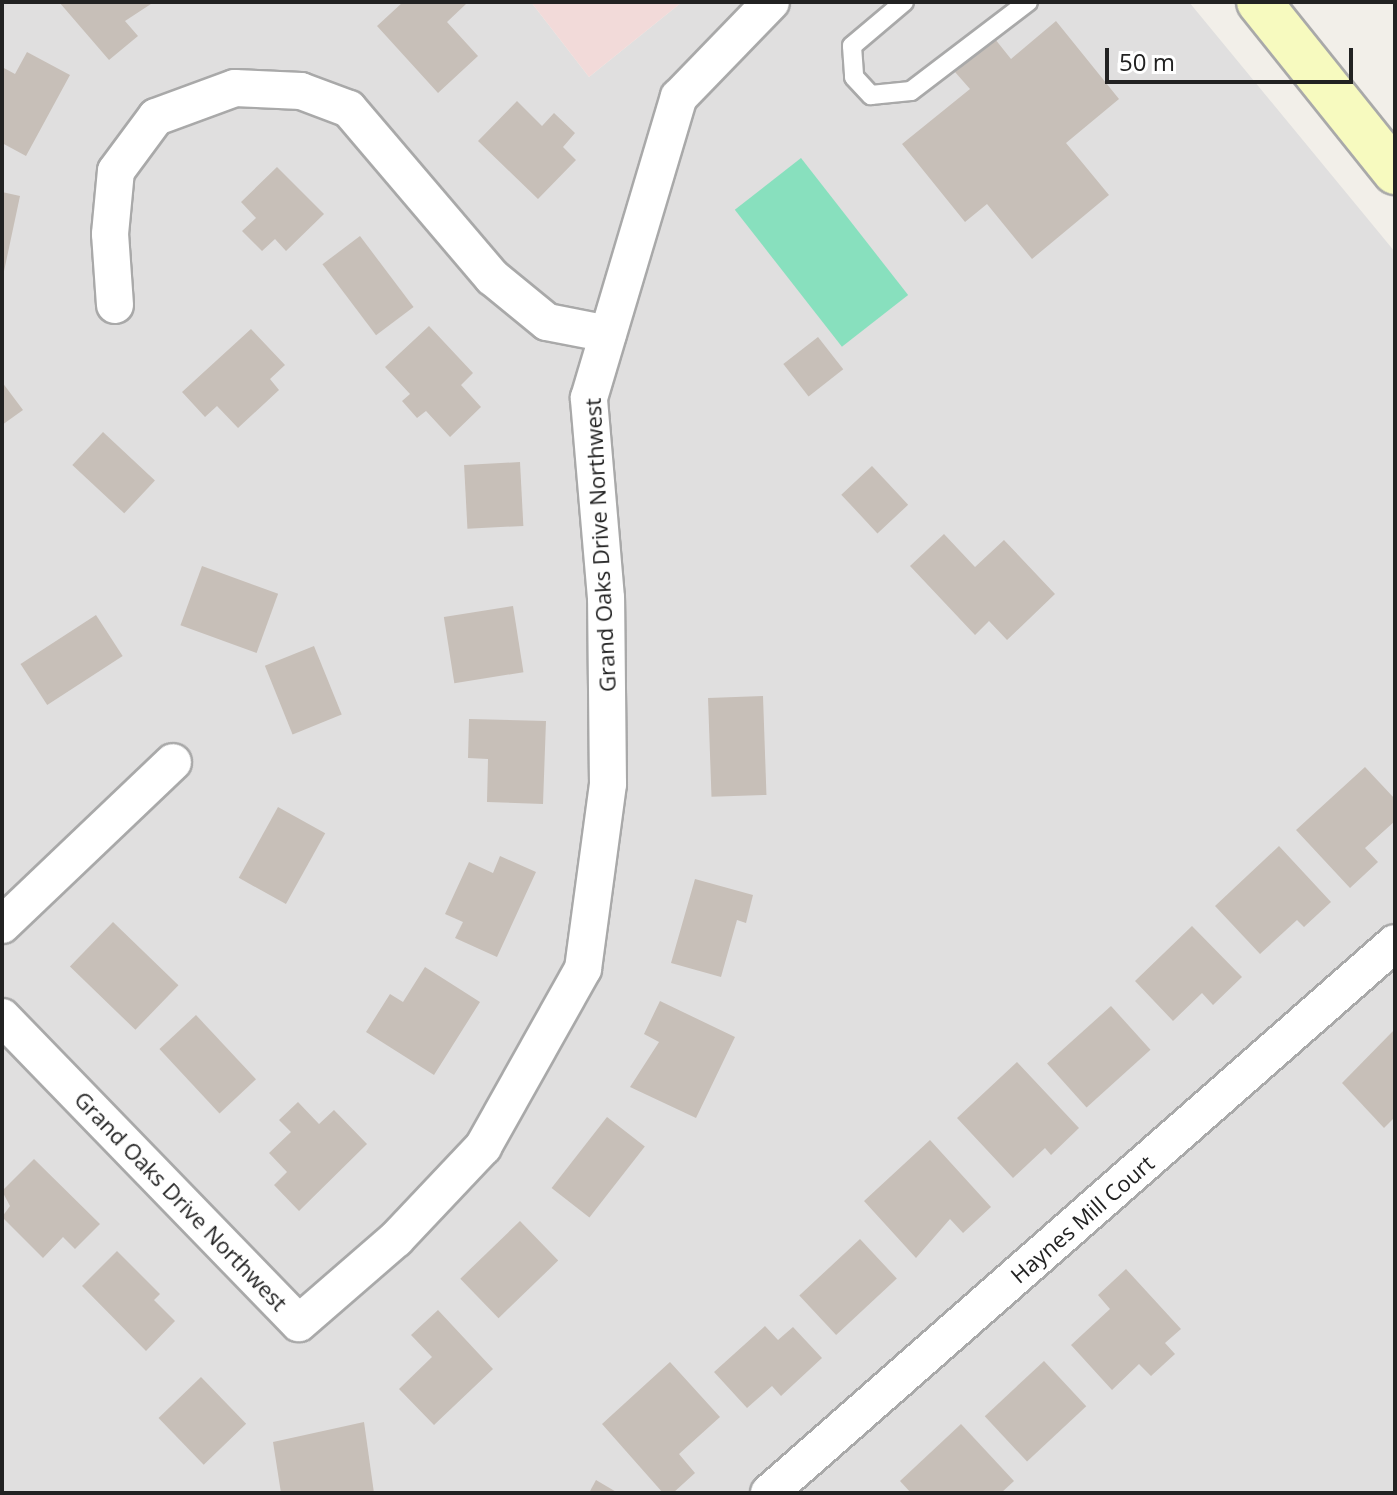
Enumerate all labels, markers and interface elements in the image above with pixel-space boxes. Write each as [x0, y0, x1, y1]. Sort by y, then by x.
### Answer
scale bar [1109, 32, 1357, 82]
text: 50 m [1119, 45, 1175, 78]
street label: Grand Oaks Drive Northwest [579, 397, 621, 693]
street label: Grand Oaks Drive Northwest [69, 1086, 293, 1316]
street label: Haynes Mill Court [1005, 1150, 1159, 1288]

